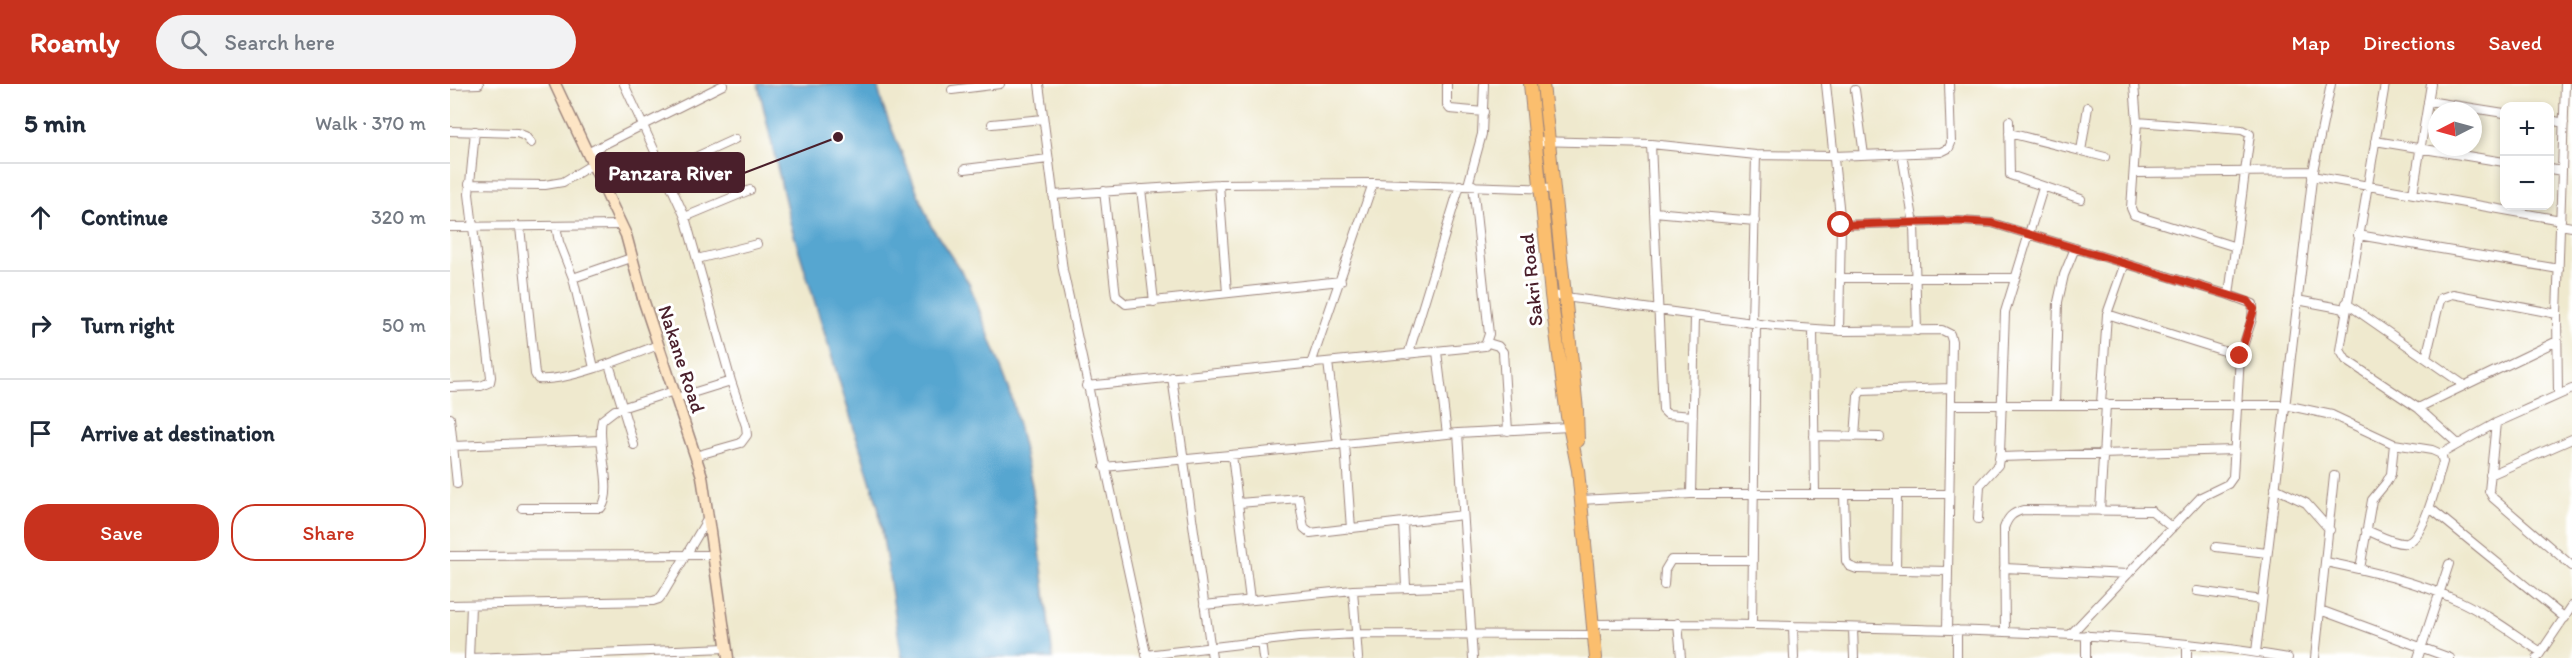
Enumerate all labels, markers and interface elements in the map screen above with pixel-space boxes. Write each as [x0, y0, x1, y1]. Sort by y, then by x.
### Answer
search box [156, 15, 576, 69]
text: Roamly [30, 25, 120, 59]
icon: search [177, 26, 210, 59]
text: Search here [225, 29, 335, 56]
text: Map [2292, 30, 2330, 55]
text: Directions [2363, 30, 2455, 55]
text: Saved [2488, 30, 2542, 55]
north arrow [2428, 102, 2482, 156]
map controls [2500, 102, 2554, 210]
button: + [2500, 102, 2554, 156]
text: 5 min [24, 107, 86, 139]
text: Walk · 370 m [315, 111, 426, 135]
callout: Panzara River [596, 153, 744, 192]
button: − [2500, 156, 2554, 210]
text: Panzara River [608, 160, 733, 185]
icon: ahead [24, 201, 57, 234]
text: Continue [81, 204, 168, 231]
text: 320 m [371, 205, 426, 229]
route start [1827, 211, 1853, 237]
street label: Sakri Road [1514, 232, 1548, 328]
street label: Nakane Road [653, 302, 711, 416]
icon: right [24, 309, 57, 342]
text: Turn right [81, 312, 175, 339]
text: 50 m [382, 313, 426, 337]
route end [2226, 342, 2252, 368]
icon: arrive [24, 417, 57, 450]
text: Arrive at destination [81, 420, 275, 447]
button: Save [24, 504, 219, 561]
button: Share [231, 504, 426, 561]

